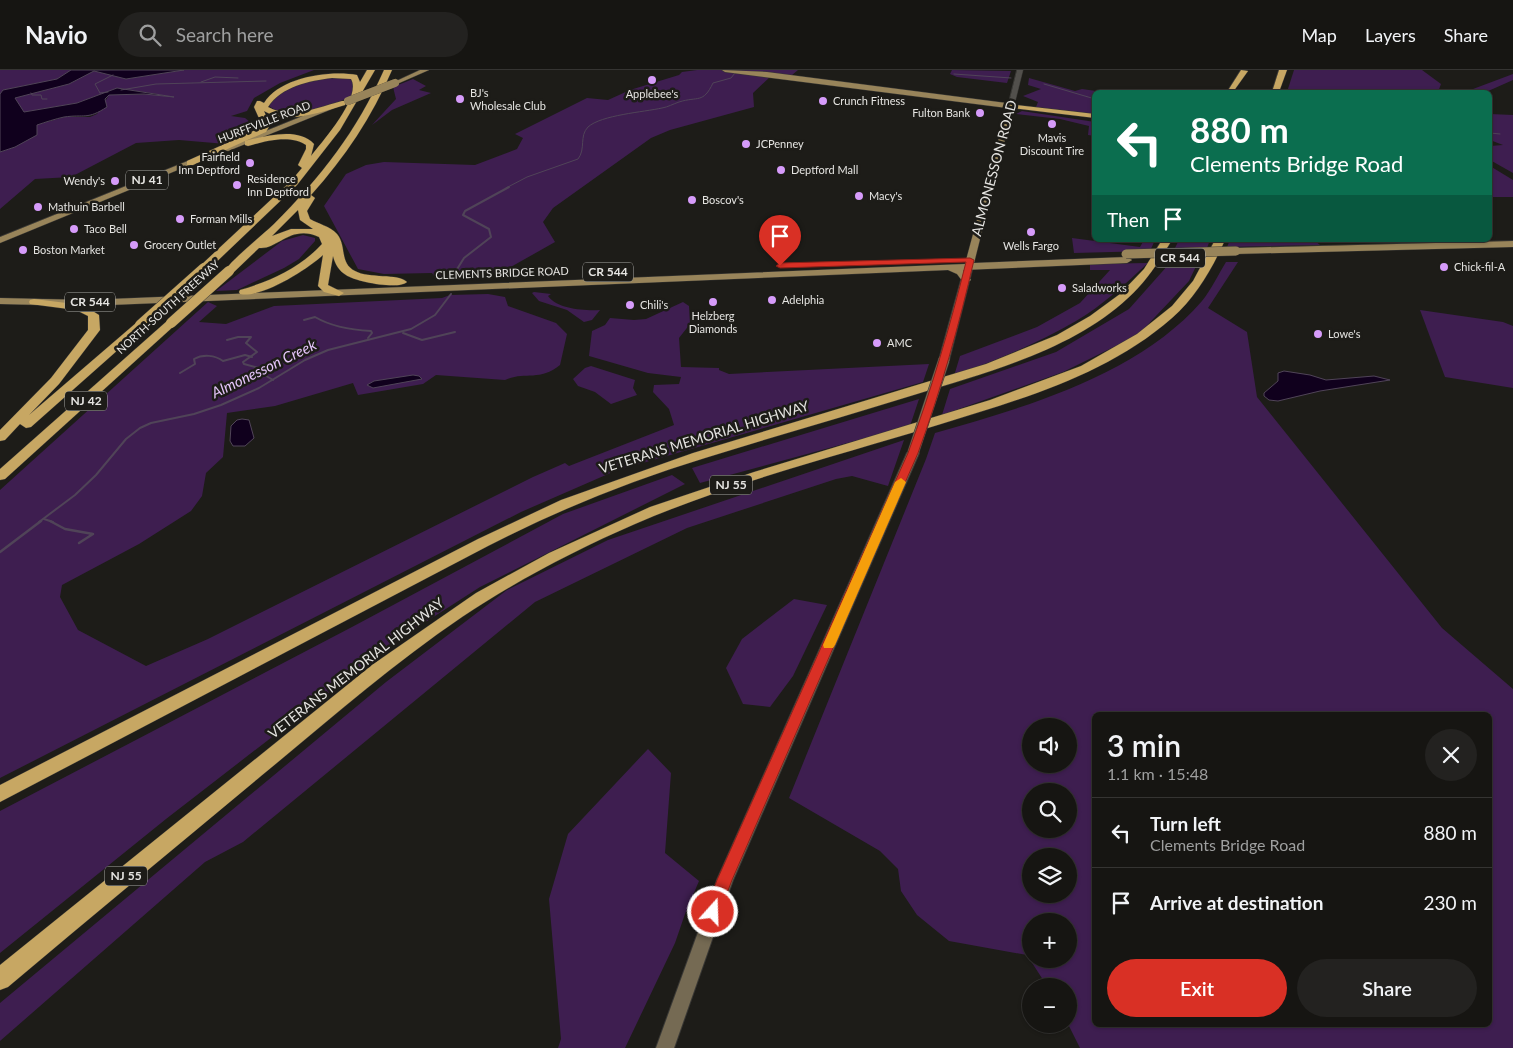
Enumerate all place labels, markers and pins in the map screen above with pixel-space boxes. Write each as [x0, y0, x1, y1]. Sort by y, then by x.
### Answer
marker: Applebee's [646, 74, 658, 86]
place label: BJ's Wholesale Club [470, 86, 546, 112]
place label: Applebee's [626, 87, 679, 100]
marker: BJ's Wholesale Club [454, 93, 466, 105]
place label: Crunch Fitness [833, 94, 905, 107]
marker: Crunch Fitness [817, 95, 829, 107]
place label: Fulton Bank [912, 106, 970, 119]
marker: Fulton Bank [974, 107, 986, 119]
marker: Mavis Discount Tire [1046, 118, 1058, 130]
place label: Mavis Discount Tire [1020, 131, 1084, 157]
place label: JCPenney [756, 137, 804, 150]
marker: JCPenney [740, 138, 752, 150]
place label: Fairfield Inn Deptford [178, 150, 240, 176]
marker: Fairfield Inn Deptford [244, 157, 256, 169]
place label: Deptford Mall [791, 163, 858, 176]
marker: Deptford Mall [775, 164, 787, 176]
place label: Residence Inn Deptford [247, 172, 309, 198]
place label: Wendy's [64, 174, 105, 187]
marker: Wendy's [109, 175, 121, 187]
marker: Residence Inn Deptford [231, 179, 243, 191]
place label: Macy's [869, 189, 903, 202]
marker: Macy's [853, 190, 865, 202]
place label: Boscov's [702, 193, 744, 206]
marker: Boscov's [686, 194, 698, 206]
place label: Mathuin Barbell [48, 200, 125, 213]
marker: Mathuin Barbell [32, 201, 44, 213]
place label: Forman Mills [190, 212, 252, 225]
marker: Forman Mills [174, 213, 186, 225]
pin [759, 215, 801, 266]
place label: Taco Bell [84, 222, 127, 235]
marker: Taco Bell [68, 223, 80, 235]
marker: Wells Fargo [1025, 226, 1037, 238]
place label: Grocery Outlet [144, 238, 216, 251]
marker: Grocery Outlet [128, 239, 140, 251]
place label: Wells Fargo [1003, 239, 1059, 252]
place label: Boston Market [33, 243, 105, 256]
marker: Boston Market [17, 244, 29, 256]
place label: Chick-fil-A [1454, 260, 1506, 273]
marker: Chick-fil-A [1438, 261, 1450, 273]
place label: Saladworks [1072, 281, 1127, 294]
marker: Saladworks [1056, 282, 1068, 294]
place label: Adelphia [782, 293, 824, 306]
marker: Adelphia [766, 294, 778, 306]
marker: Helzberg Diamonds [707, 296, 719, 308]
place label: Chili's [640, 298, 669, 311]
marker: Chili's [624, 299, 636, 311]
place label: Helzberg Diamonds [689, 309, 738, 335]
place label: Lowe's [1328, 327, 1361, 340]
marker: Lowe's [1312, 328, 1324, 340]
place label: AMC [887, 336, 913, 349]
marker: AMC [871, 337, 883, 349]

